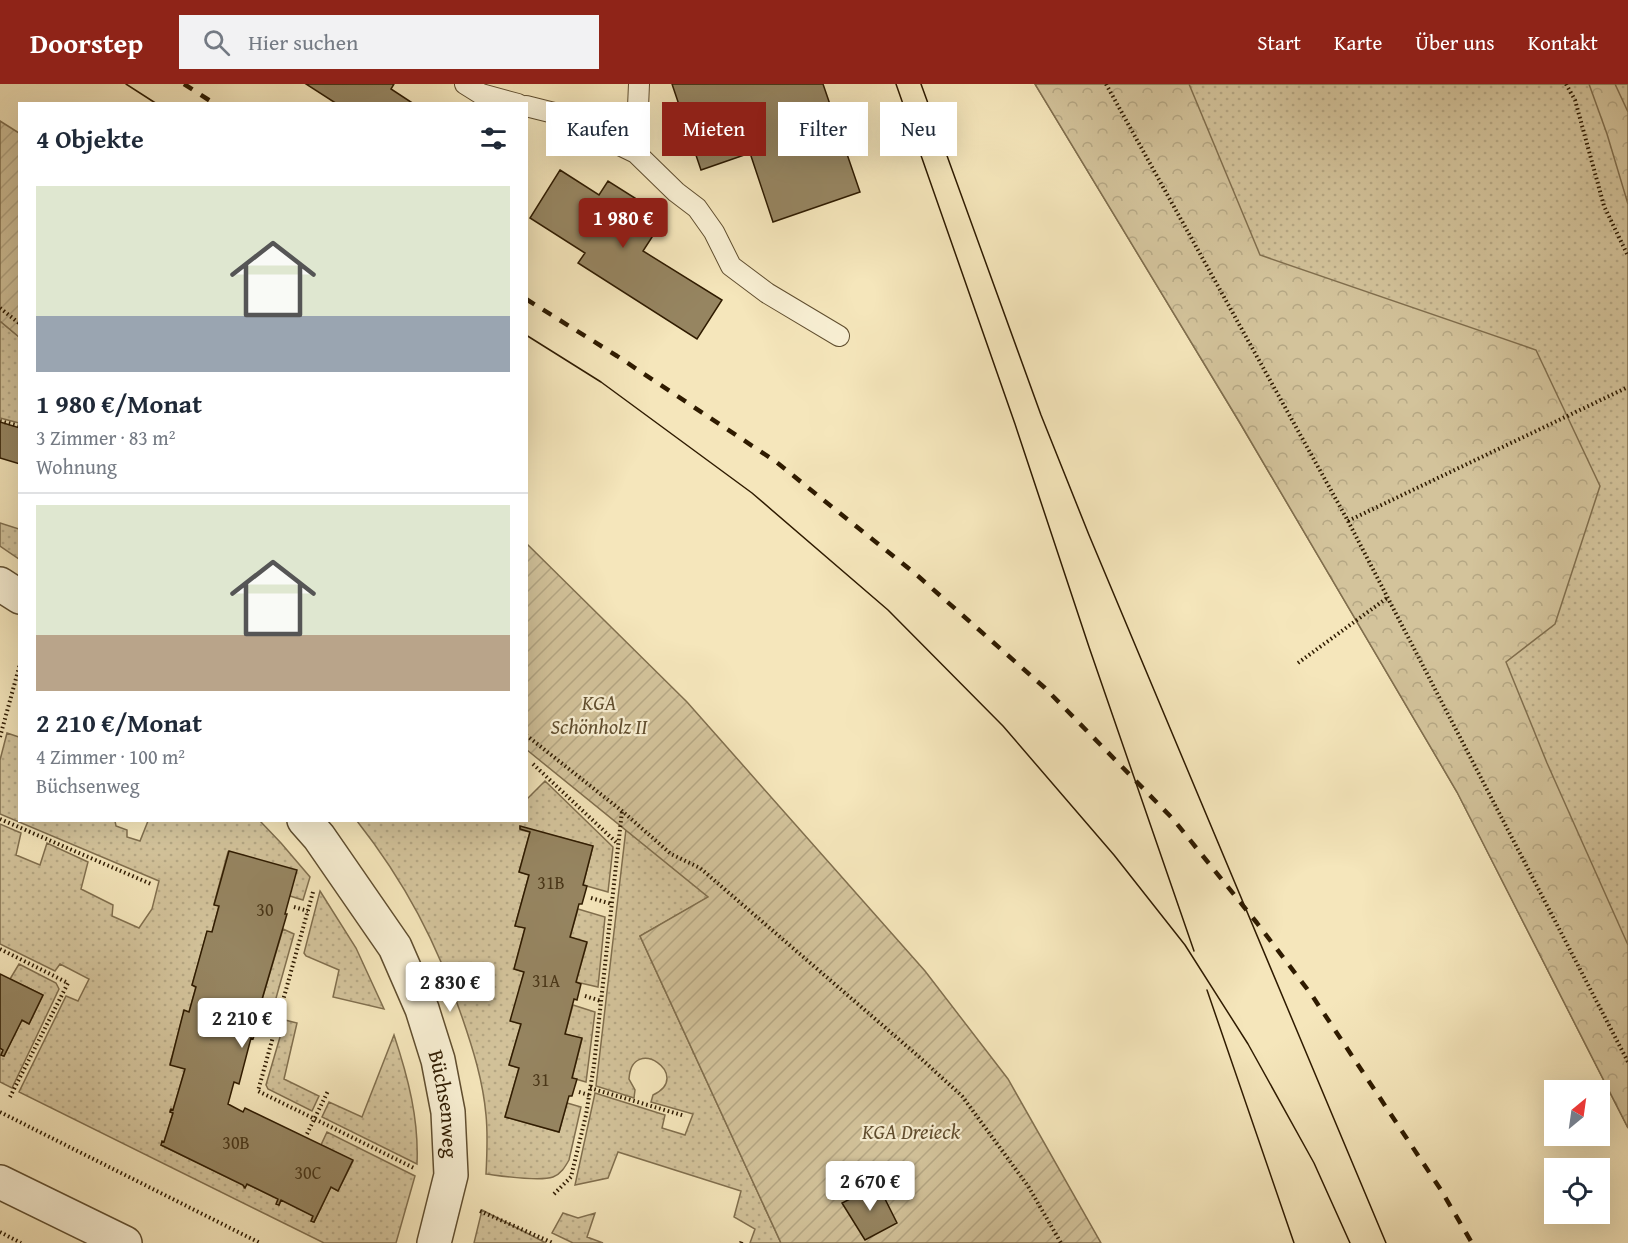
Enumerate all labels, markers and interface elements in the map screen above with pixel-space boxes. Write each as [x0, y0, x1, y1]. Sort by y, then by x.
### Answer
search box [179, 15, 599, 69]
text: Doorstep [30, 22, 143, 63]
icon: search [200, 26, 233, 59]
text: Hier suchen [248, 26, 358, 58]
text: Start [1257, 27, 1301, 58]
text: Karte [1334, 27, 1382, 58]
text: Über uns [1415, 27, 1495, 58]
text: Kontakt [1528, 27, 1598, 58]
chip: Kaufen [546, 102, 650, 156]
chip: Mieten [662, 102, 766, 156]
chip: Filter [778, 102, 868, 156]
chip: Neu [880, 102, 957, 156]
text: 4 Objekte [36, 119, 144, 158]
icon: filters [477, 122, 510, 155]
pin: 1 980 € [568, 198, 678, 249]
text: 1 980 € [593, 203, 653, 232]
icon: home [219, 225, 327, 333]
text: 1 980 €/Monat [36, 384, 202, 423]
text: 3 Zimmer · 83 m² [36, 423, 175, 452]
text: Wohnung [36, 452, 117, 481]
icon: home [219, 544, 327, 652]
park label: KGA Schönholz II [551, 687, 648, 742]
text: 2 210 €/Monat [36, 703, 202, 742]
text: 4 Zimmer · 100 m² [36, 742, 185, 771]
text: Büchsenweg [36, 771, 140, 800]
house number: 31B [537, 869, 565, 896]
house number: 30 [256, 896, 274, 923]
pin: 2 830 € [395, 962, 505, 1013]
text: 2 830 € [420, 967, 480, 996]
house number: 31A [532, 967, 560, 994]
pin: 2 210 € [187, 998, 297, 1049]
text: 2 210 € [212, 1003, 272, 1032]
street label: Büchsenweg [421, 1046, 466, 1159]
house number: 31 [532, 1066, 550, 1093]
north arrow [1544, 1080, 1610, 1146]
map controls [1544, 1080, 1610, 1224]
park label: KGA Dreieck [861, 1116, 960, 1147]
house number: 30B [222, 1129, 250, 1156]
button: locate [1544, 1158, 1610, 1224]
house number: 30C [294, 1159, 322, 1186]
pin: 2 670 € [815, 1161, 925, 1212]
text: 2 670 € [840, 1166, 900, 1195]

